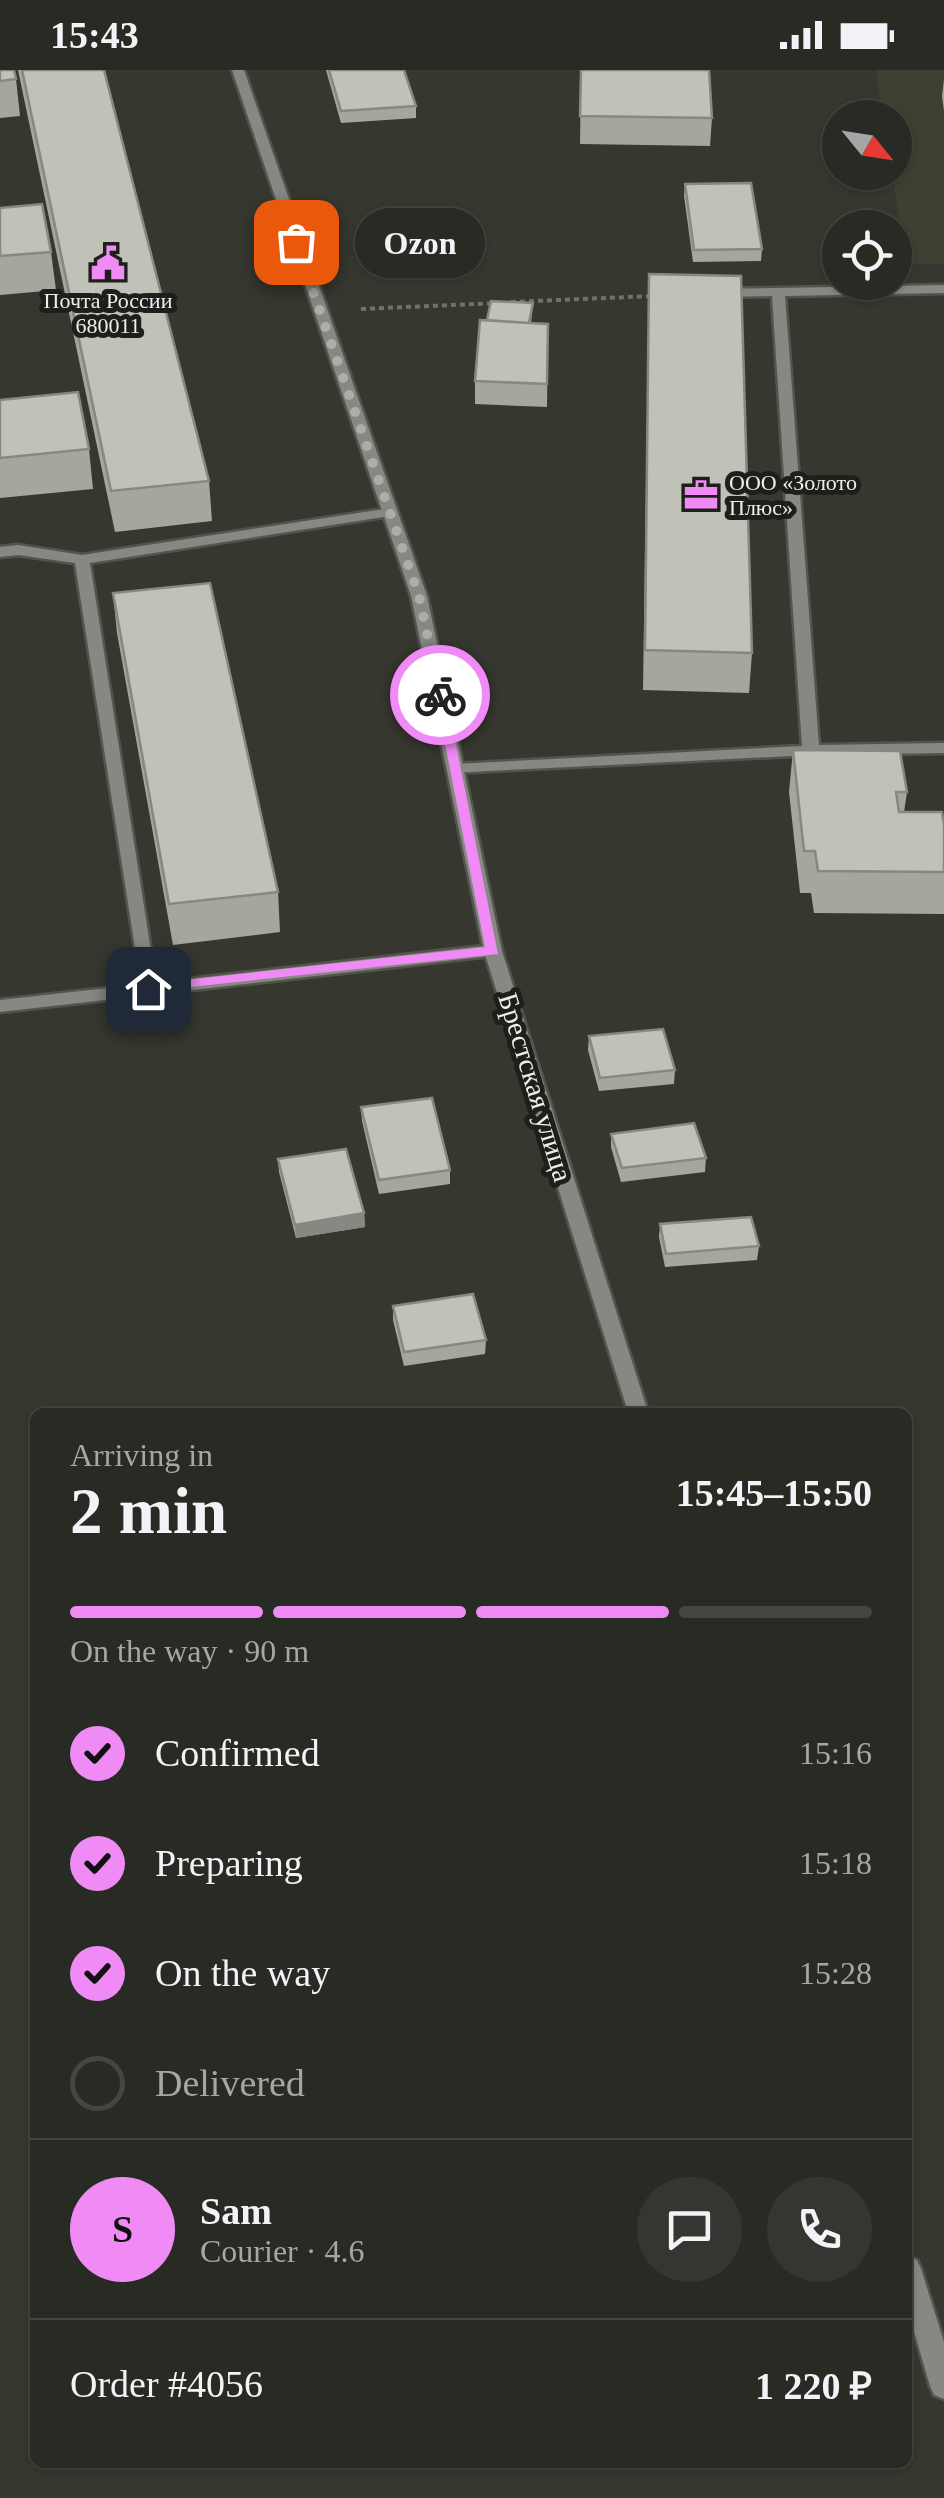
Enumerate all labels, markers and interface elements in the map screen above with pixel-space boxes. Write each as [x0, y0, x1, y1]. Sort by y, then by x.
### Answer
text: 15:43 [50, 14, 139, 56]
north arrow [822, 100, 912, 190]
map controls [822, 100, 912, 300]
pin [254, 200, 339, 285]
callout: Ozon [356, 207, 486, 277]
button: locate [822, 210, 912, 300]
icon: bag [269, 215, 324, 270]
text: Ozon [384, 225, 456, 261]
public building icon: Почта России 680011 [89, 244, 127, 282]
place label: Почта России 680011 [44, 288, 173, 338]
place label: ООО «Золото Плюс» [729, 470, 857, 520]
office icon: ООО «Золото Плюс» [682, 476, 720, 514]
courier [390, 645, 490, 745]
icon: bike [413, 668, 468, 723]
pin [106, 947, 191, 1032]
icon: home [121, 962, 176, 1017]
street label: Брестская улица [492, 989, 579, 1186]
text: Arriving in [70, 1437, 213, 1473]
text: 15:45–15:50 [676, 1472, 872, 1514]
text: 2 min [70, 1475, 227, 1547]
text: On the way · 90 m [70, 1633, 309, 1669]
icon: check [70, 1726, 125, 1781]
text: Confirmed [155, 1732, 320, 1774]
text: 15:16 [799, 1735, 872, 1771]
icon: check [70, 1836, 125, 1891]
text: Preparing [155, 1842, 303, 1884]
text: 15:18 [799, 1845, 872, 1881]
icon: check [70, 1946, 125, 2001]
text: On the way [155, 1952, 330, 1994]
text: 15:28 [799, 1955, 872, 1991]
text: Delivered [155, 2062, 305, 2104]
button: chat [637, 2177, 742, 2282]
button: phone [767, 2177, 872, 2282]
text: Sam [200, 2190, 272, 2232]
text: S [112, 2208, 133, 2250]
text: Courier · 4.6 [200, 2233, 364, 2269]
text: Order #4056 [70, 2363, 263, 2405]
text: 1 220 ₽ [755, 2365, 872, 2407]

